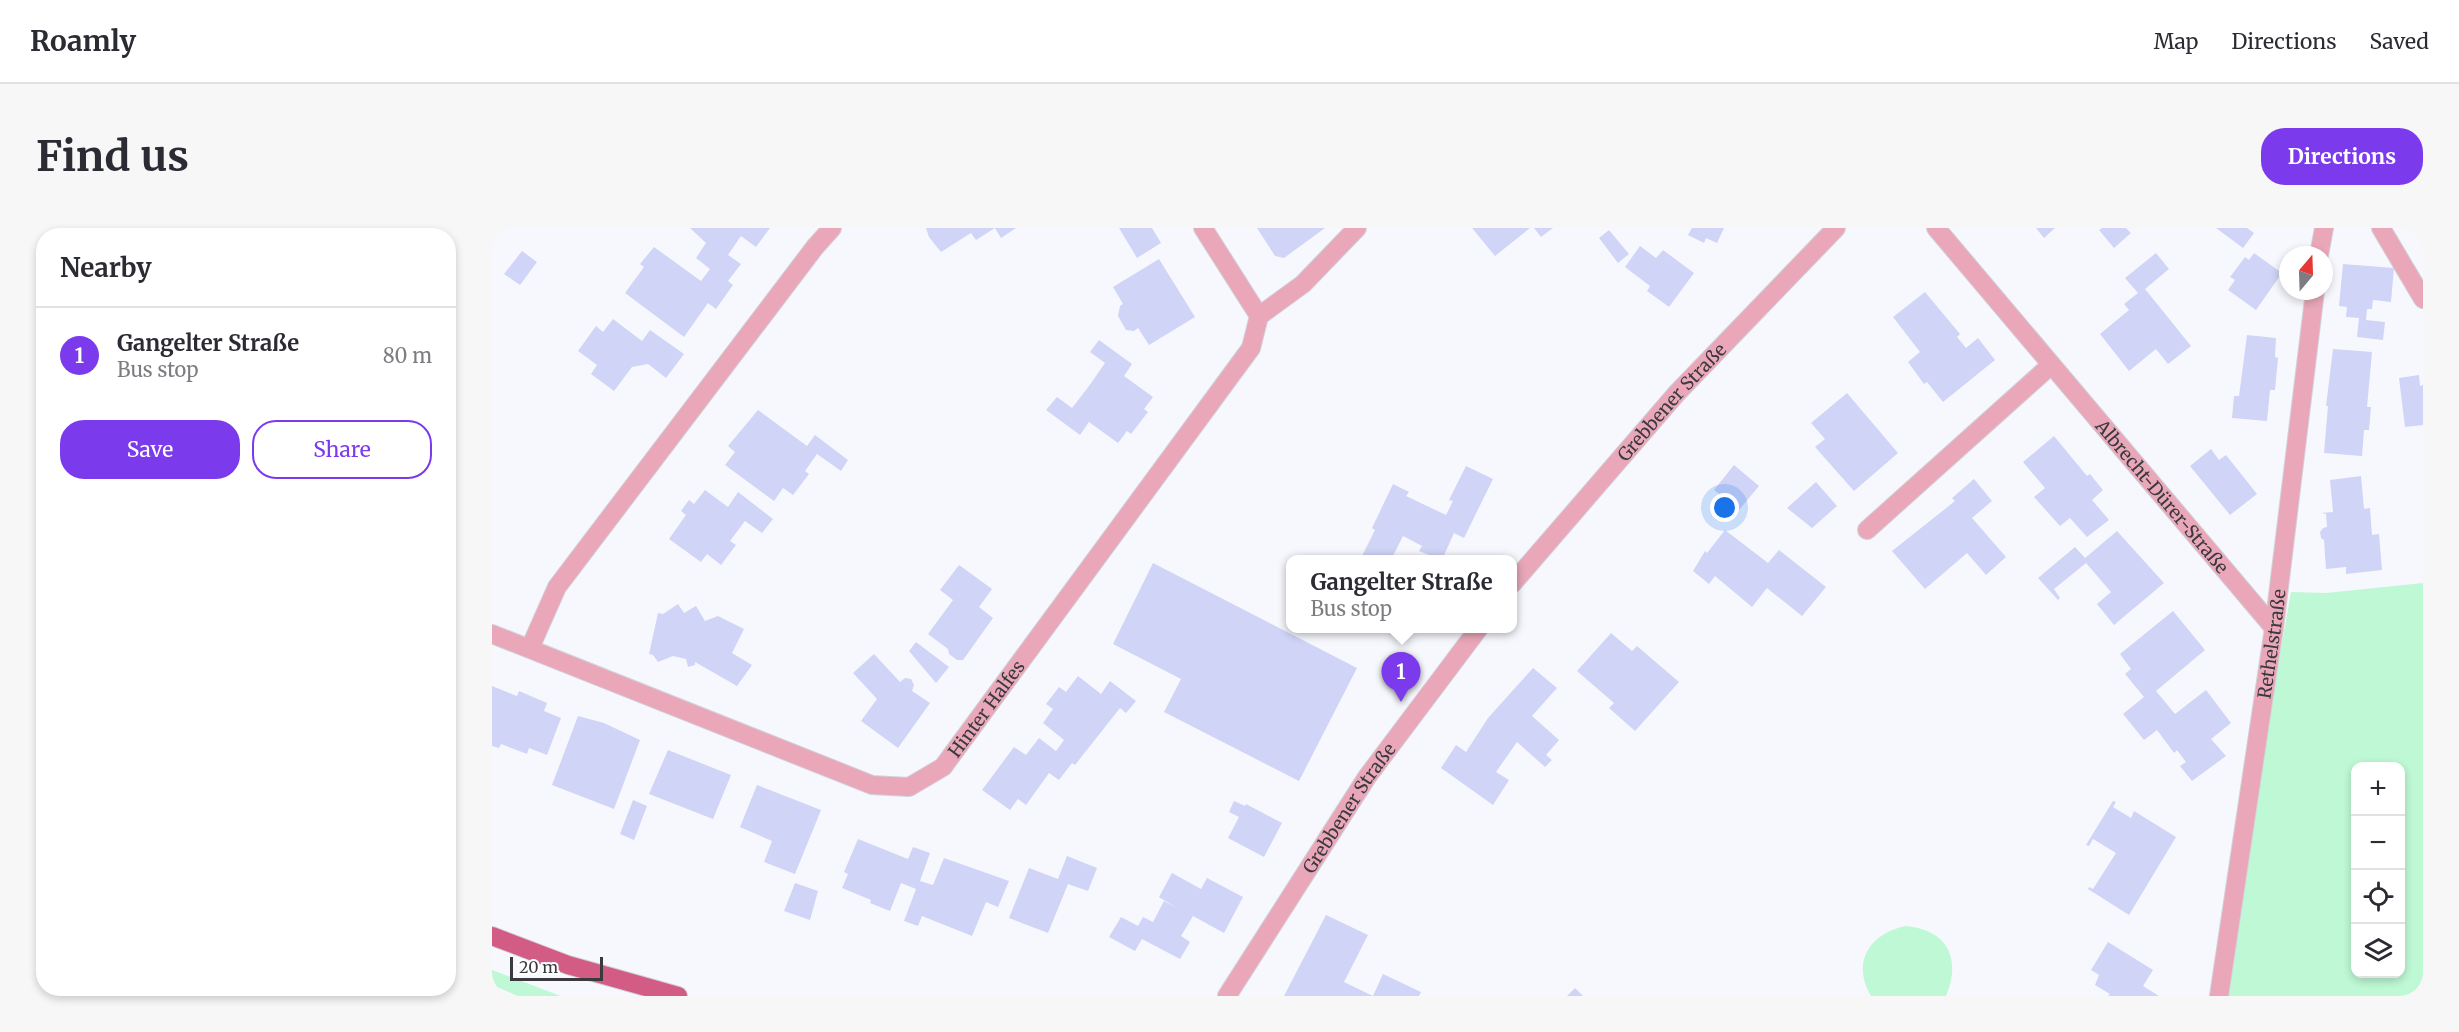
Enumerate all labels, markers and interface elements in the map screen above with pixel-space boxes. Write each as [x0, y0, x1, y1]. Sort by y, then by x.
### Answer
text: Roamly [30, 23, 136, 59]
text: Map [2154, 28, 2198, 55]
text: Directions [2231, 28, 2336, 55]
text: Saved [2369, 28, 2429, 55]
button: Directions [2261, 128, 2423, 185]
text: Find us [36, 130, 189, 182]
north arrow [2279, 246, 2333, 300]
text: Nearby [60, 251, 152, 284]
text: Gangelter Straße [117, 329, 299, 357]
street label: Grebbener Straße [1612, 338, 1731, 466]
text: 1 [75, 343, 84, 368]
text: 80 m [383, 343, 432, 368]
text: Bus stop [117, 357, 199, 382]
street label: Albrecht-Dürer-Straße [2090, 414, 2234, 578]
button: Save [60, 420, 240, 479]
button: Share [252, 420, 432, 479]
your location [1710, 493, 1739, 522]
popup [1286, 555, 1517, 633]
text: Gangelter Straße [1310, 568, 1493, 596]
street label: Rethelstraße [2252, 588, 2290, 700]
text: Bus stop [1310, 596, 1392, 621]
pin: 1 [1382, 652, 1420, 702]
street label: Hinter Halfes [943, 655, 1029, 762]
street label: Grebbener Straße [1297, 738, 1400, 877]
map controls [2351, 762, 2405, 978]
button: + [2351, 762, 2405, 816]
button: − [2351, 816, 2405, 870]
button: locate [2351, 870, 2405, 924]
button: layers [2351, 924, 2405, 978]
scale bar [510, 954, 603, 982]
text: 20 m [519, 957, 558, 977]

